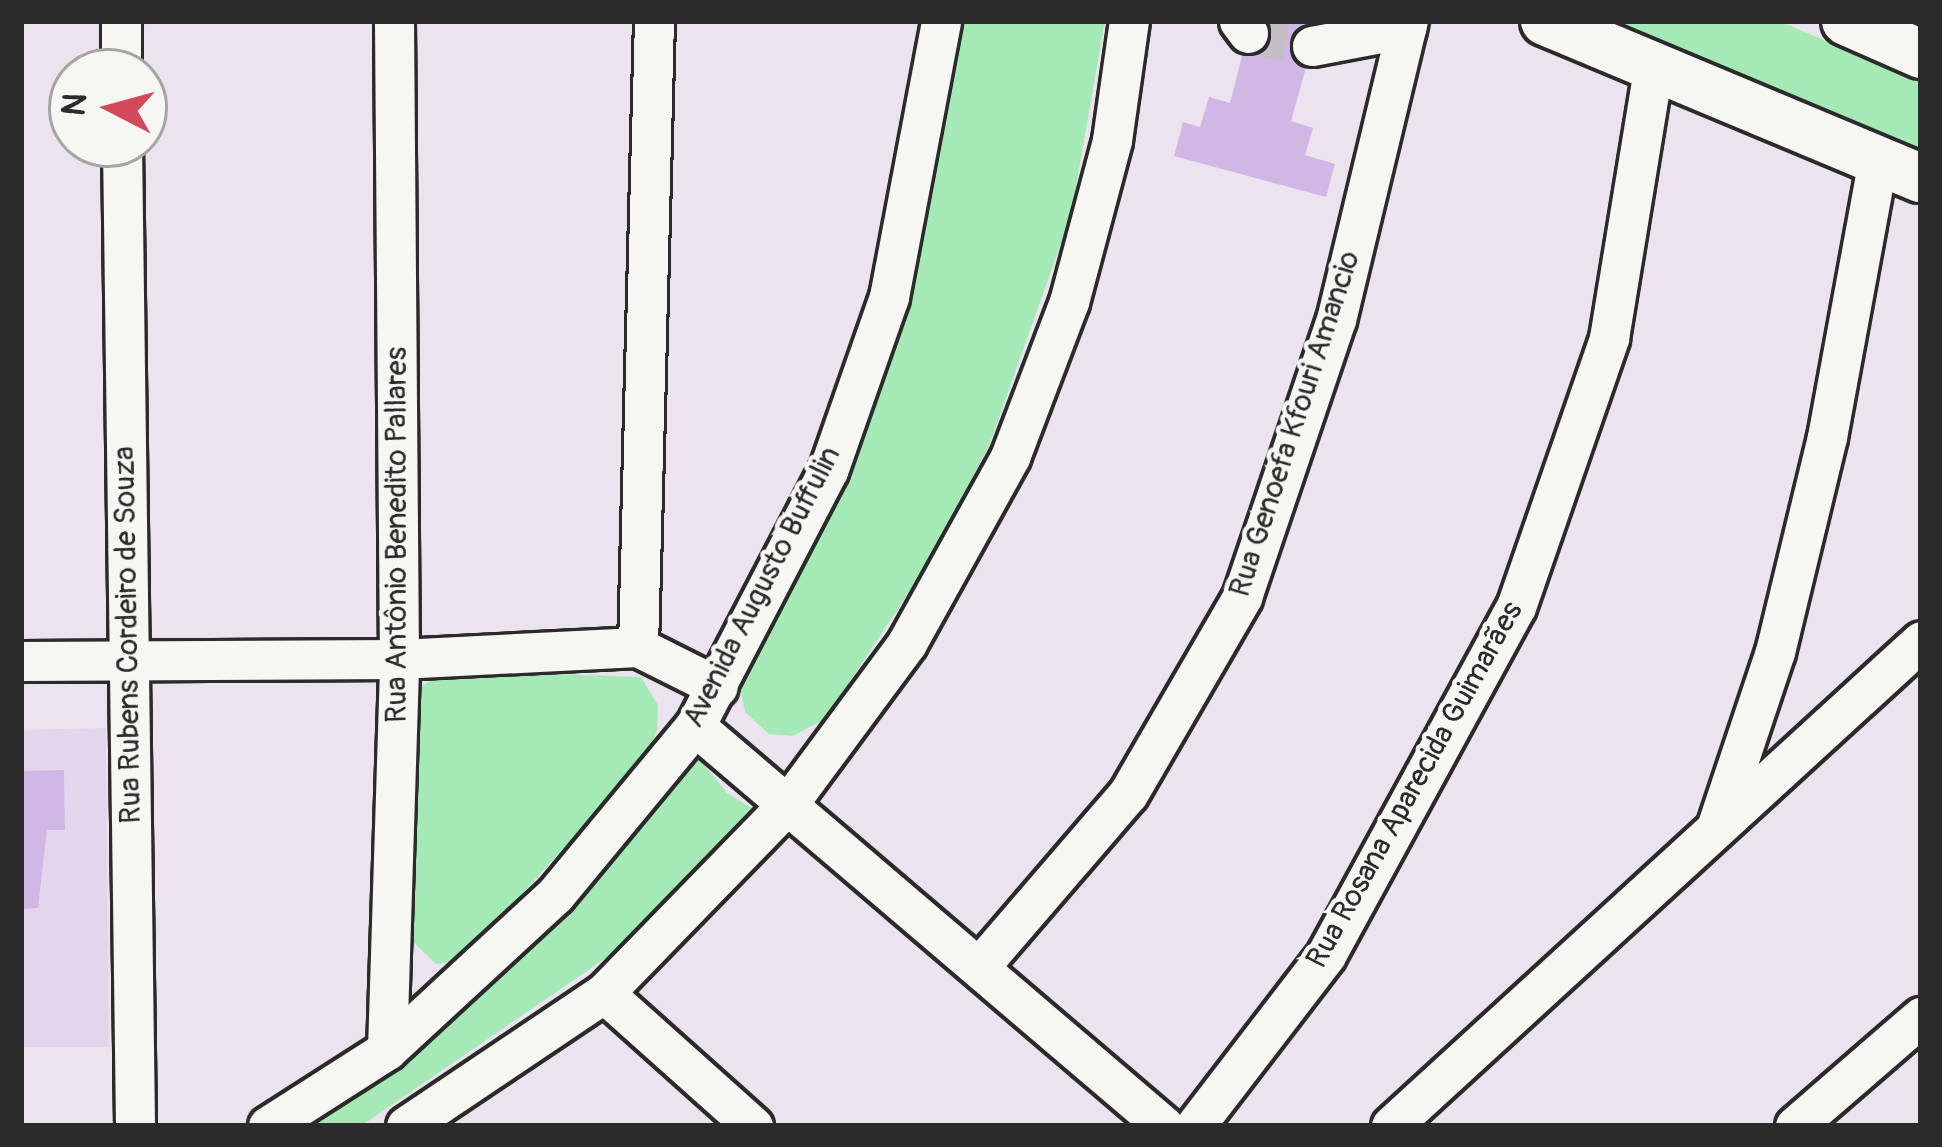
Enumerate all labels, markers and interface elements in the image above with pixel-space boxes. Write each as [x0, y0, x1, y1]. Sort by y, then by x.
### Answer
north arrow [48, 48, 168, 168]
text: N [53, 91, 96, 118]
street label: Rua Genoefa Kfouri Amancio [1222, 247, 1368, 601]
street label: Rua Antônio Benedito Pallares [379, 347, 415, 723]
street label: Avenida Augusto Buffulin [675, 441, 849, 733]
street label: Rua Rubens Cordeiro de Souza [107, 446, 149, 824]
street label: Rua Rosana Aparecida Guimarães [1299, 596, 1531, 974]

